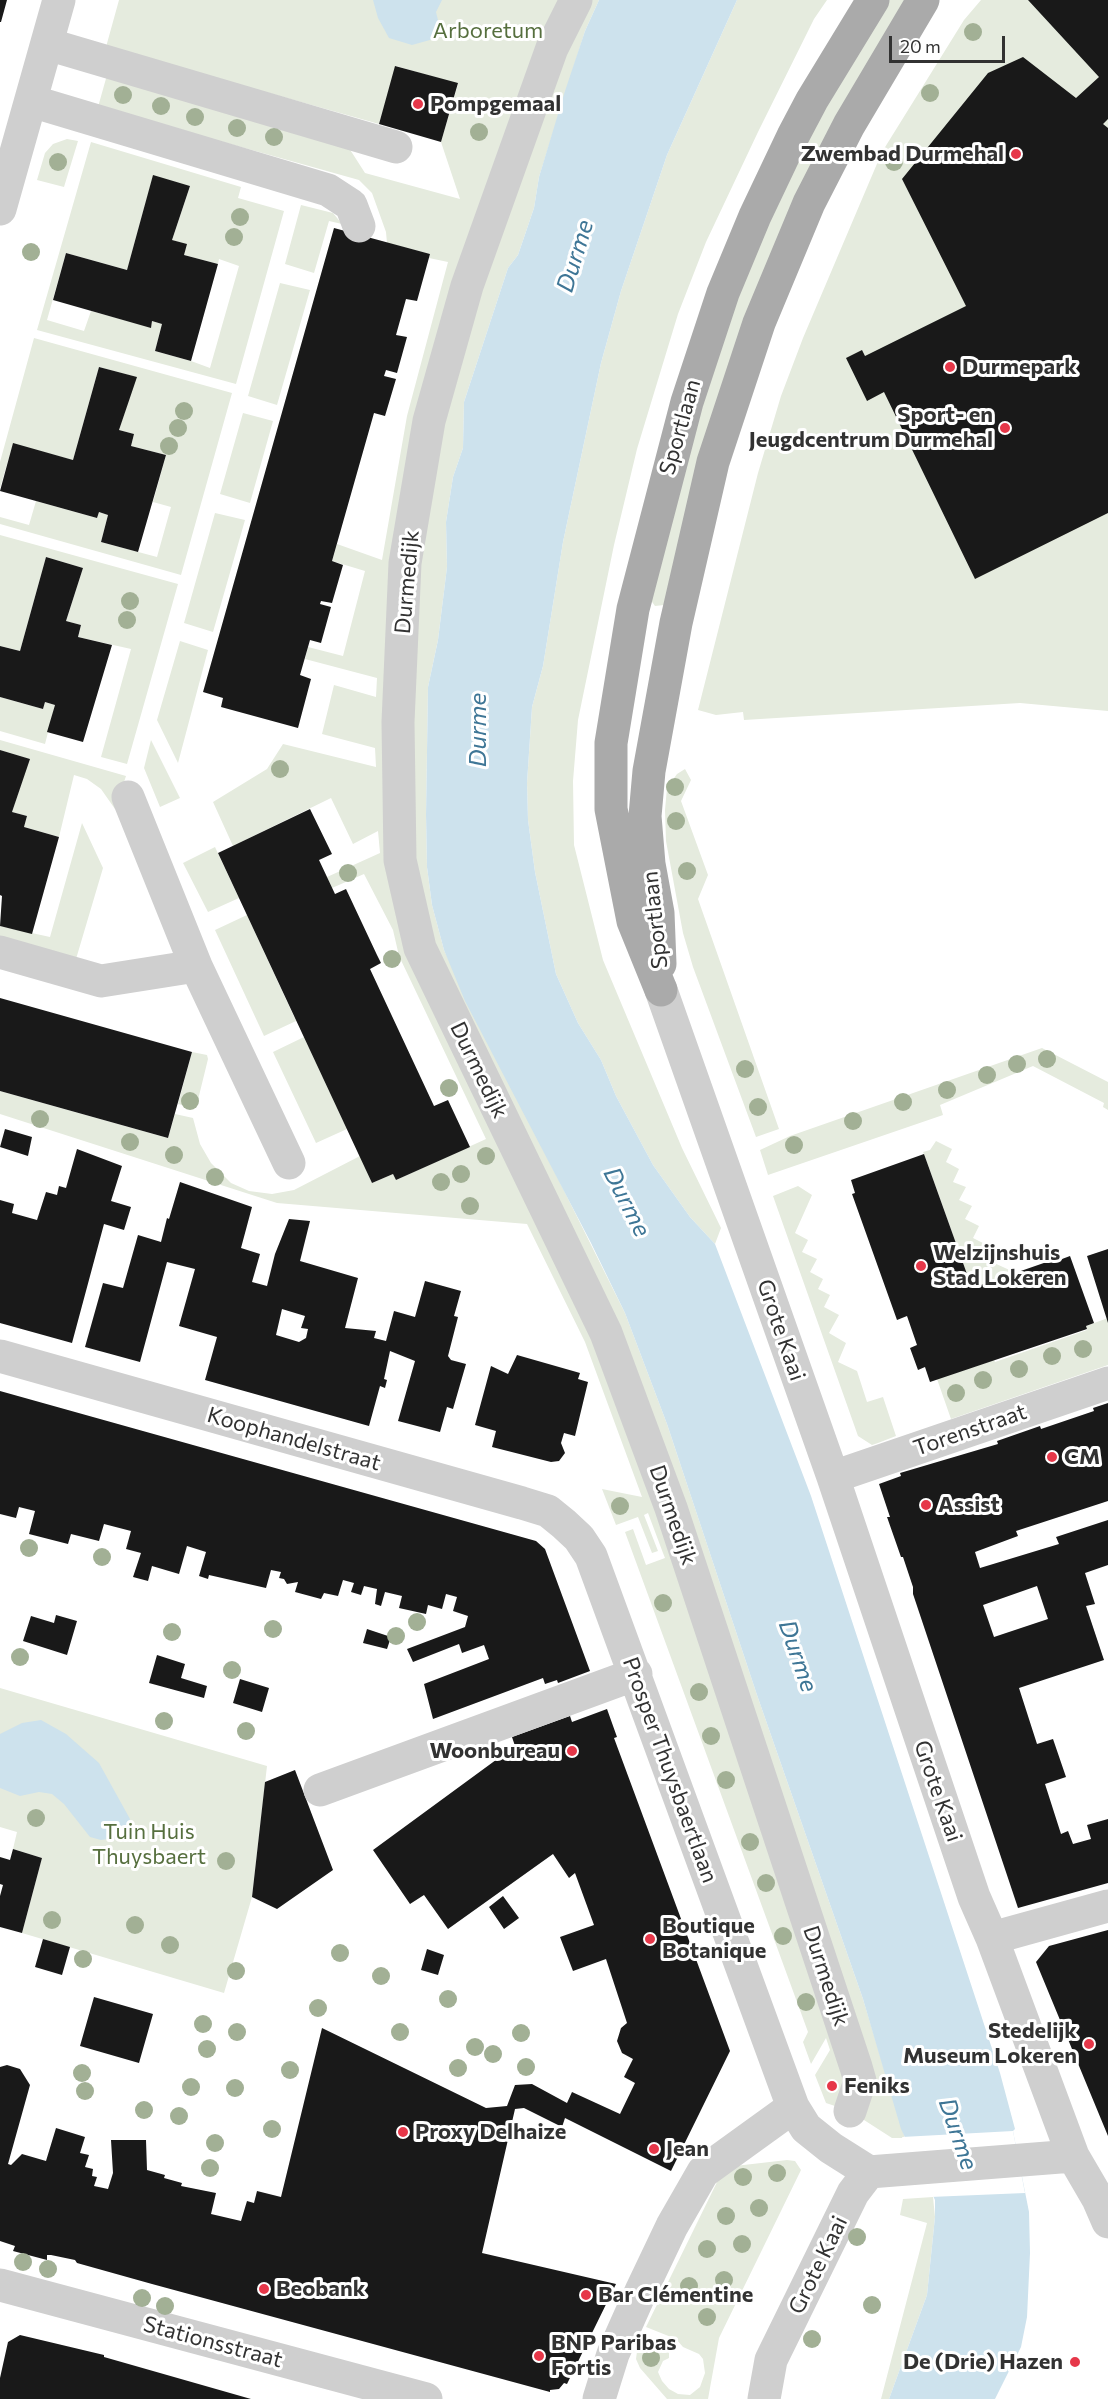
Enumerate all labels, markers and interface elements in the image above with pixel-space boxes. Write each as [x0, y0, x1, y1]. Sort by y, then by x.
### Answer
park label: Arboretum [433, 18, 543, 44]
scale bar [892, 24, 1008, 62]
text: 20 m [900, 35, 941, 57]
place label: Pompgemaal [430, 91, 561, 117]
marker: Pompgemaal [411, 97, 425, 111]
place label: Zwembad Durmehal [801, 141, 1004, 167]
marker: Zwembad Durmehal [1009, 147, 1023, 161]
water label: Durme [550, 216, 600, 296]
place label: Durmepark [962, 354, 1077, 380]
marker: Durmepark [943, 360, 957, 374]
street label: Sportlaan [654, 376, 706, 478]
place label: Sport- en Jeugdcentrum Durmehal [749, 402, 993, 454]
marker: Sport- en Jeugdcentrum Durmehal [998, 421, 1012, 435]
street label: Durmedijk [389, 529, 425, 635]
water label: Durme [464, 693, 492, 767]
street label: Sportlaan [637, 870, 673, 970]
street label: Durmedijk [444, 1017, 514, 1123]
water label: Durme [597, 1162, 657, 1242]
place label: Welzijnshuis Stad Lokeren [933, 1240, 1067, 1292]
marker: Welzijnshuis Stad Lokeren [914, 1259, 928, 1273]
street label: Grote Kaai [751, 1276, 811, 1384]
street label: Torenstraat [910, 1398, 1030, 1462]
street label: Koophandelstraat [204, 1402, 384, 1476]
place label: CM [1064, 1444, 1100, 1470]
marker: CM [1045, 1450, 1059, 1464]
street label: Durmedijk [644, 1462, 702, 1568]
place label: Assist [938, 1492, 1000, 1518]
marker: Assist [919, 1498, 933, 1512]
water label: Durme [772, 1616, 824, 1696]
street label: Prosper Thuysbaertlaan [617, 1654, 723, 1886]
street label: Grote Kaai [908, 1737, 968, 1845]
place label: Woonbureau [429, 1738, 560, 1764]
marker: Woonbureau [565, 1744, 579, 1758]
park label: Tuin Huis Thuysbaert [92, 1819, 206, 1870]
place label: Boutique Botanique [662, 1913, 766, 1964]
street label: Durmedijk [797, 1922, 855, 2030]
marker: Boutique Botanique [643, 1932, 657, 1946]
place label: Stedelijk Museum Lokeren [903, 2018, 1077, 2070]
marker: Stedelijk Museum Lokeren [1082, 2037, 1096, 2051]
place label: Feniks [844, 2073, 910, 2099]
marker: Feniks [825, 2079, 839, 2093]
water label: Durme [932, 2094, 984, 2174]
place label: Proxy Delhaize [415, 2119, 566, 2145]
marker: Proxy Delhaize [396, 2125, 410, 2139]
place label: Jean [666, 2136, 709, 2162]
marker: Jean [647, 2142, 661, 2156]
street label: Grote Kaai [783, 2212, 853, 2318]
place label: Beobank [276, 2276, 365, 2302]
marker: Beobank [257, 2282, 271, 2296]
place label: Bar Clémentine [598, 2282, 753, 2308]
marker: Bar Clémentine [579, 2288, 593, 2302]
street label: Stationsstraat [140, 2311, 286, 2373]
place label: BNP Paribas Fortis [551, 2330, 676, 2382]
marker: BNP Paribas Fortis [532, 2349, 546, 2363]
place label: De (Drie) Hazen [903, 2349, 1063, 2375]
marker: De (Drie) Hazen [1068, 2355, 1082, 2369]

